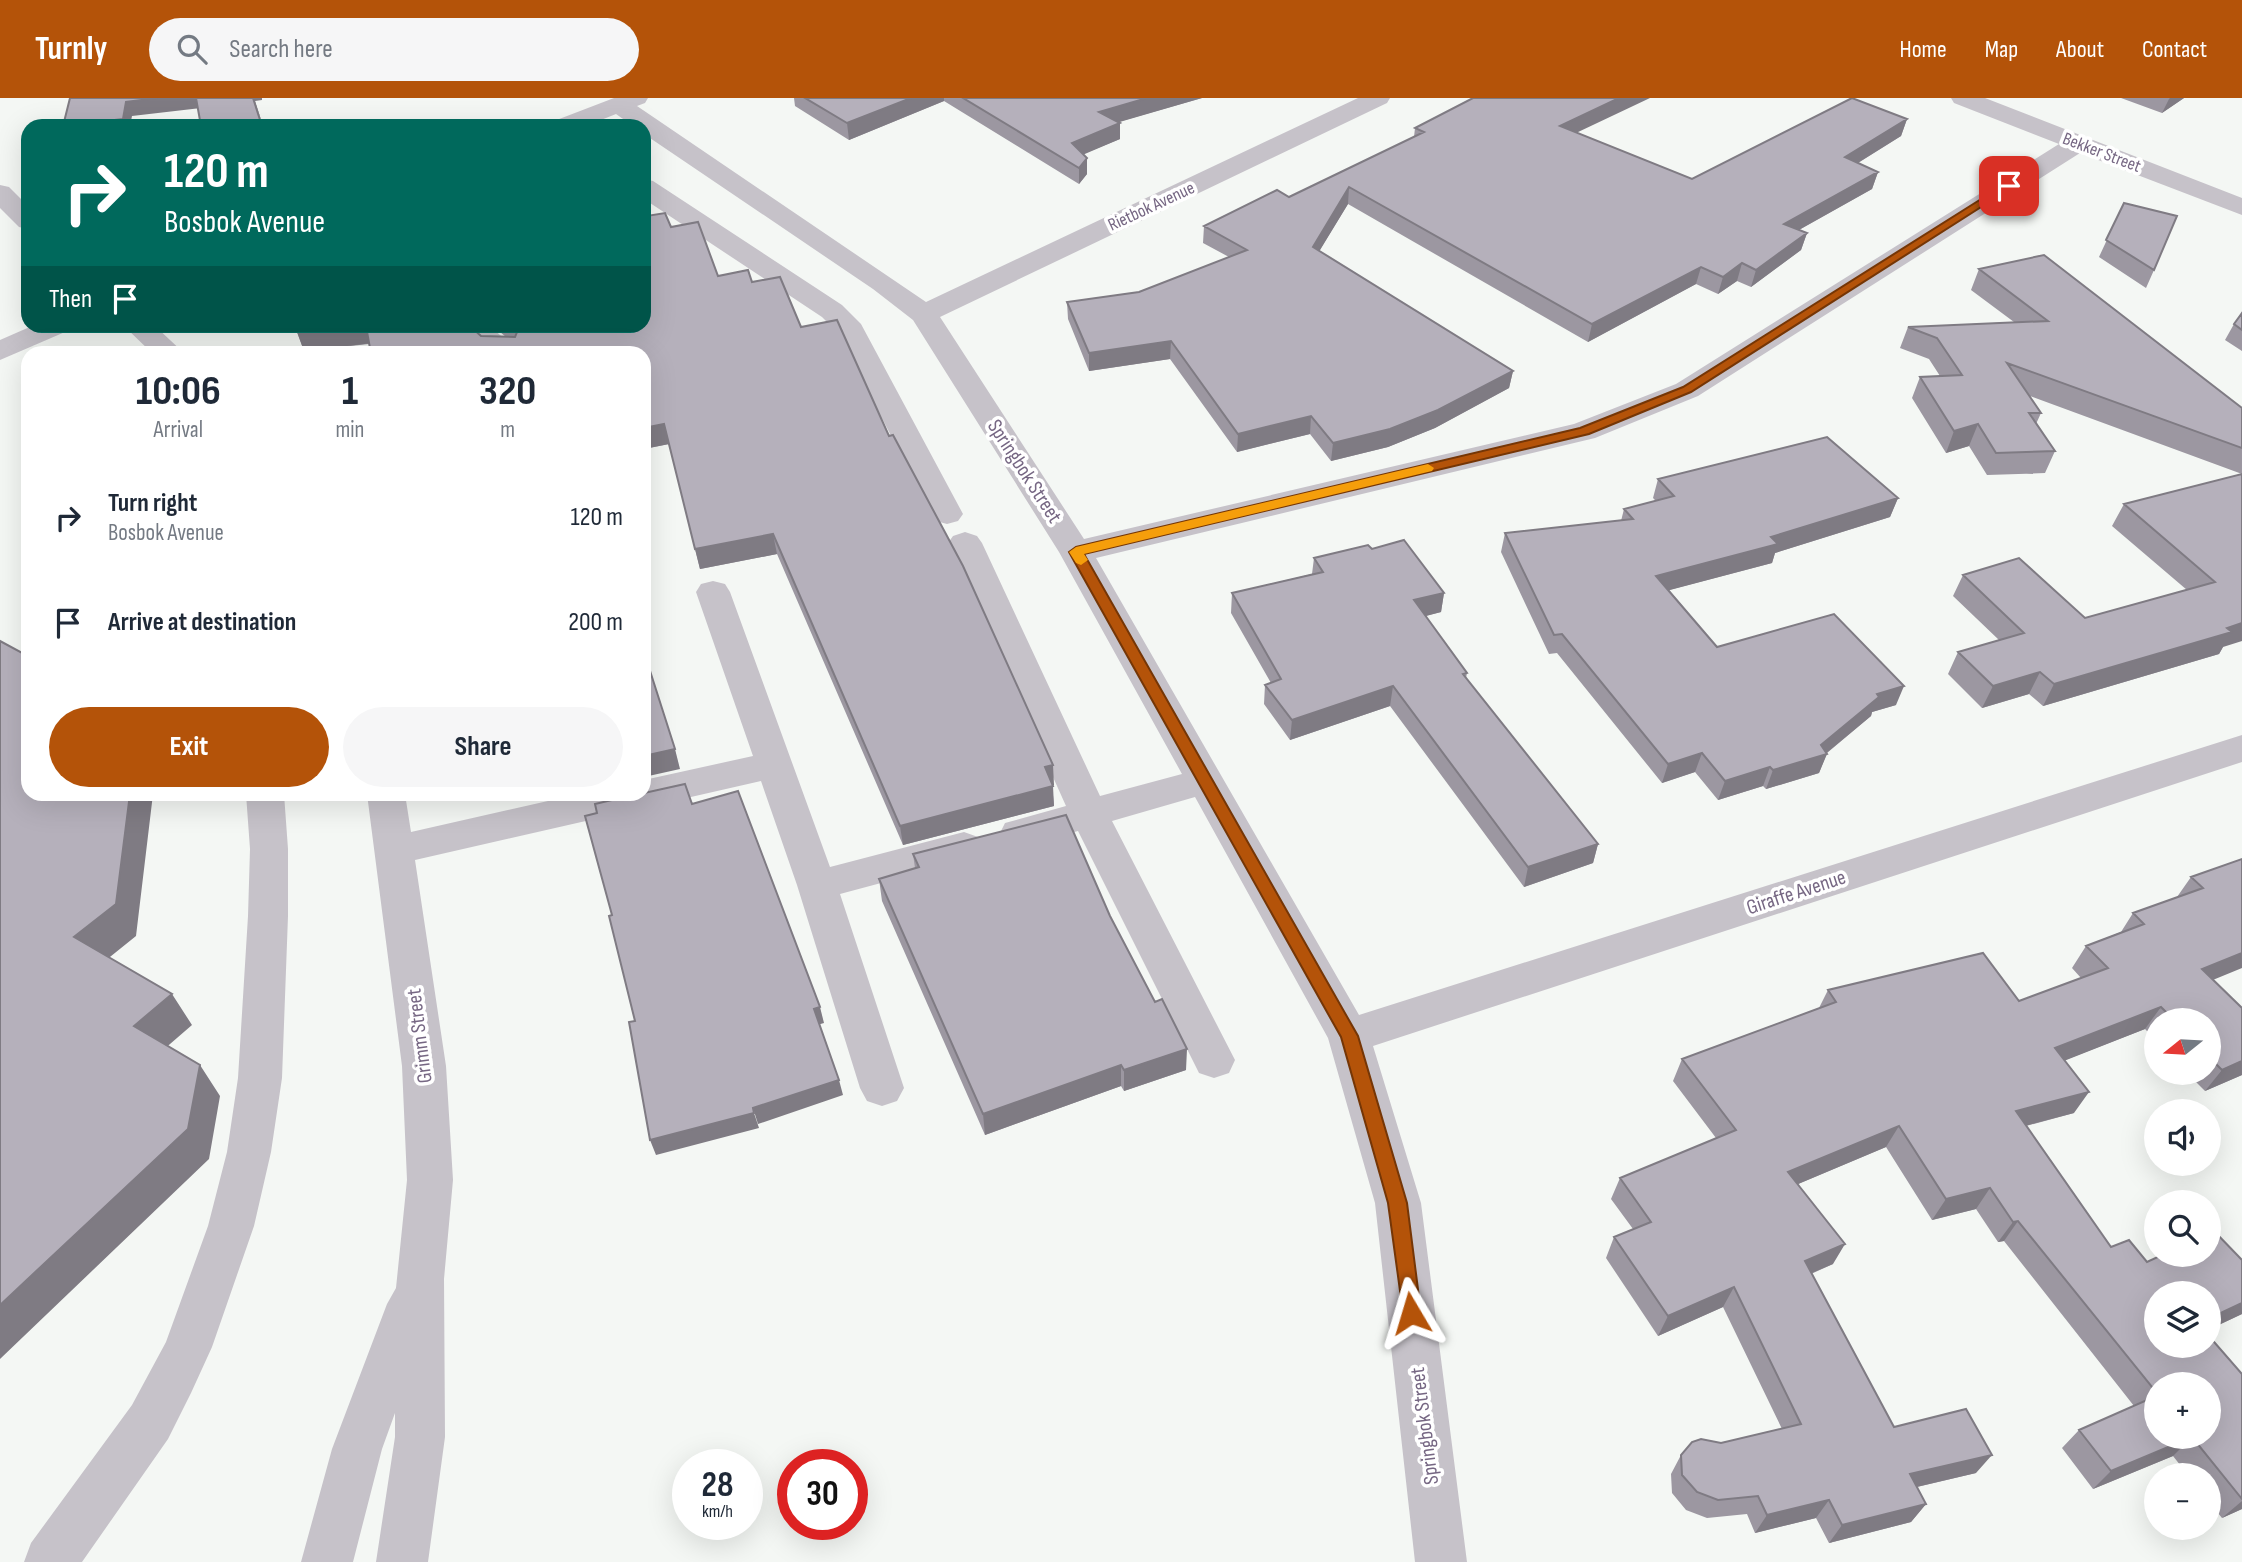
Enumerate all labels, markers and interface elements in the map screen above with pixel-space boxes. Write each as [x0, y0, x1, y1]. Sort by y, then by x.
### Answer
search box [149, 18, 639, 81]
text: Turnly [35, 29, 107, 69]
icon: search [173, 30, 211, 68]
text: Search here [229, 34, 333, 65]
text: Home [1899, 35, 1947, 64]
text: Map [1985, 35, 2018, 64]
text: About [2056, 35, 2104, 64]
text: Contact [2142, 35, 2207, 64]
street label: Bekker Street [2060, 128, 2144, 177]
text: 120 m [164, 143, 269, 202]
icon: right [49, 147, 140, 238]
pin [1979, 156, 2039, 216]
icon: arrive [1990, 167, 2028, 205]
street label: Rietbok Avenue [1105, 177, 1198, 236]
text: Bosbok Avenue [164, 203, 325, 242]
icon: arrive [106, 280, 144, 318]
text: Then [49, 284, 92, 315]
text: 10:06 [136, 366, 221, 417]
text: 1 [342, 366, 358, 417]
text: 320 [479, 366, 536, 417]
street label: Springbok Street [982, 415, 1067, 528]
text: Arrival [154, 416, 203, 444]
text: min [336, 416, 364, 444]
text: m [500, 416, 515, 444]
text: Turn right [108, 488, 197, 519]
icon: right [49, 499, 87, 537]
text: 120 m [570, 502, 623, 533]
text: Bosbok Avenue [108, 519, 224, 547]
icon: arrive [49, 604, 87, 642]
text: Arrive at destination [108, 607, 296, 638]
text: 200 m [568, 607, 623, 638]
button: Exit [49, 707, 329, 787]
button: Share [343, 707, 623, 787]
street label: Giraffe Avenue [1743, 865, 1849, 920]
street label: Grimm Street [401, 987, 438, 1085]
north arrow [2144, 1008, 2221, 1085]
map controls [2144, 1008, 2221, 1540]
button: sound [2144, 1099, 2221, 1176]
button: search [2144, 1190, 2221, 1267]
position arrow [1374, 1276, 1448, 1350]
button: layers [2144, 1281, 2221, 1358]
street label: Springbok Street [1405, 1366, 1444, 1486]
button: + [2144, 1372, 2221, 1449]
speed limit sign: 30 [777, 1449, 868, 1540]
button: − [2144, 1463, 2221, 1540]
text: 28 [702, 1464, 733, 1507]
text: km/h [702, 1501, 733, 1522]

